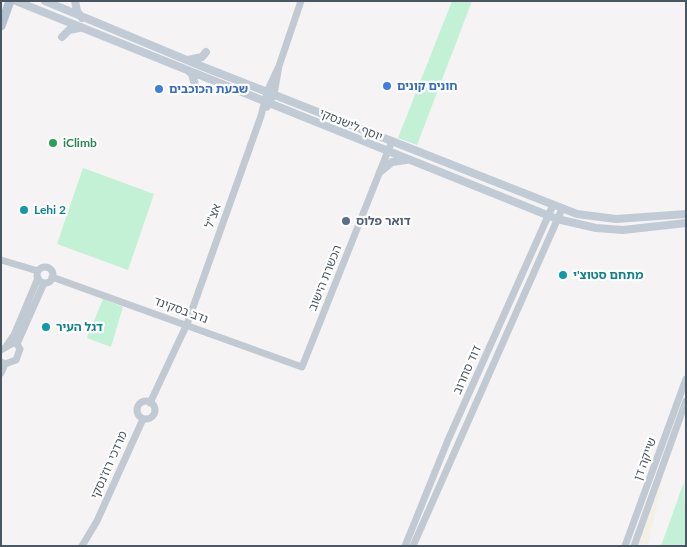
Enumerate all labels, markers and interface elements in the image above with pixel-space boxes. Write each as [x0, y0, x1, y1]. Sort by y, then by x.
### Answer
place label: חונים קונים [397, 79, 457, 93]
marker: חונים קונים [381, 80, 393, 92]
place label: שבעת הכוכבים [169, 82, 248, 96]
marker: שבעת הכוכבים [153, 83, 165, 95]
street label: יוסף לישנסקי [317, 106, 385, 144]
place label: iClimb [63, 136, 97, 150]
marker: iClimb [47, 137, 59, 149]
street label: אצ"ל [202, 202, 224, 230]
place label: Lehi 2 [34, 203, 66, 217]
marker: Lehi 2 [18, 204, 30, 216]
place label: דואר פלוס [356, 214, 411, 228]
marker: דואר פלוס [340, 215, 352, 227]
street label: הכשרת הישוב [305, 243, 345, 313]
place label: מתחם סטוצ'י [573, 268, 643, 282]
marker: מתחם סטוצ'י [557, 269, 569, 281]
street label: נדב בסקינד [152, 294, 210, 326]
place label: דגל העיר [56, 320, 103, 334]
marker: דגל העיר [40, 321, 52, 333]
street label: דוד סחרוב [450, 343, 484, 397]
street label: מרדכי רוז'נסקי [88, 429, 130, 501]
street label: שייקה דן [631, 436, 659, 482]

